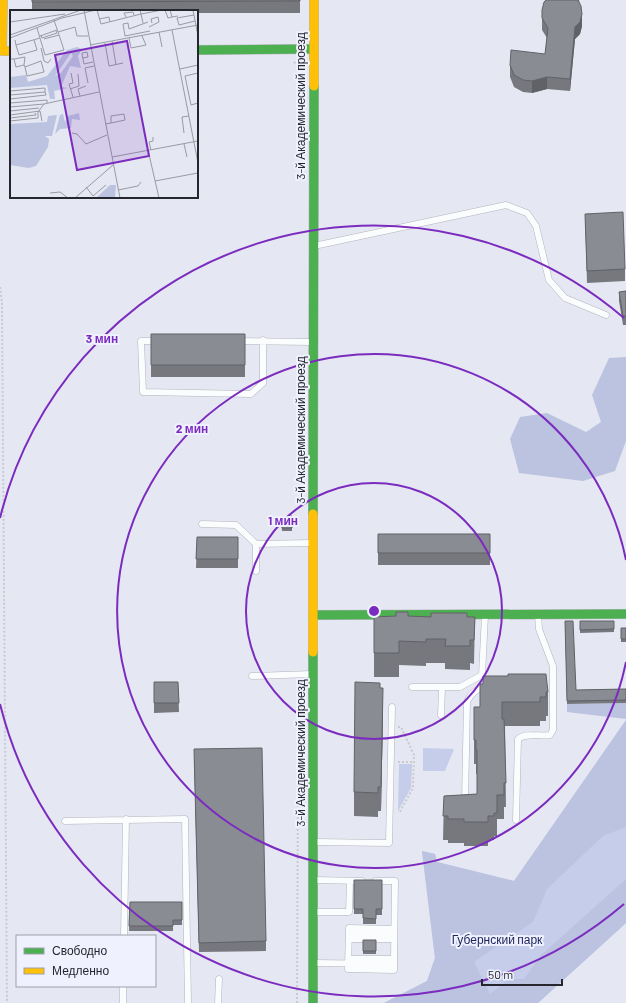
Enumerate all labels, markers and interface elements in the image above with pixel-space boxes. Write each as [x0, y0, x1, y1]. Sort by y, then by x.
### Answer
inset map [10, 10, 198, 198]
street label: 3-й Академический проезд [293, 32, 308, 180]
text: 3 мин [86, 331, 118, 345]
street label: 3-й Академический проезд [293, 356, 308, 504]
text: 2 мин [176, 421, 208, 435]
text: 1 мин [268, 513, 298, 527]
centre of rings [367, 604, 381, 618]
street label: 3-й Академический проезд [293, 679, 308, 827]
park label: Губернский парк [452, 932, 543, 947]
legend [16, 935, 156, 987]
text: Свободно [52, 943, 107, 958]
scale bar [482, 961, 562, 987]
text: Медленно [52, 963, 109, 978]
text: 50 m [488, 967, 513, 981]

